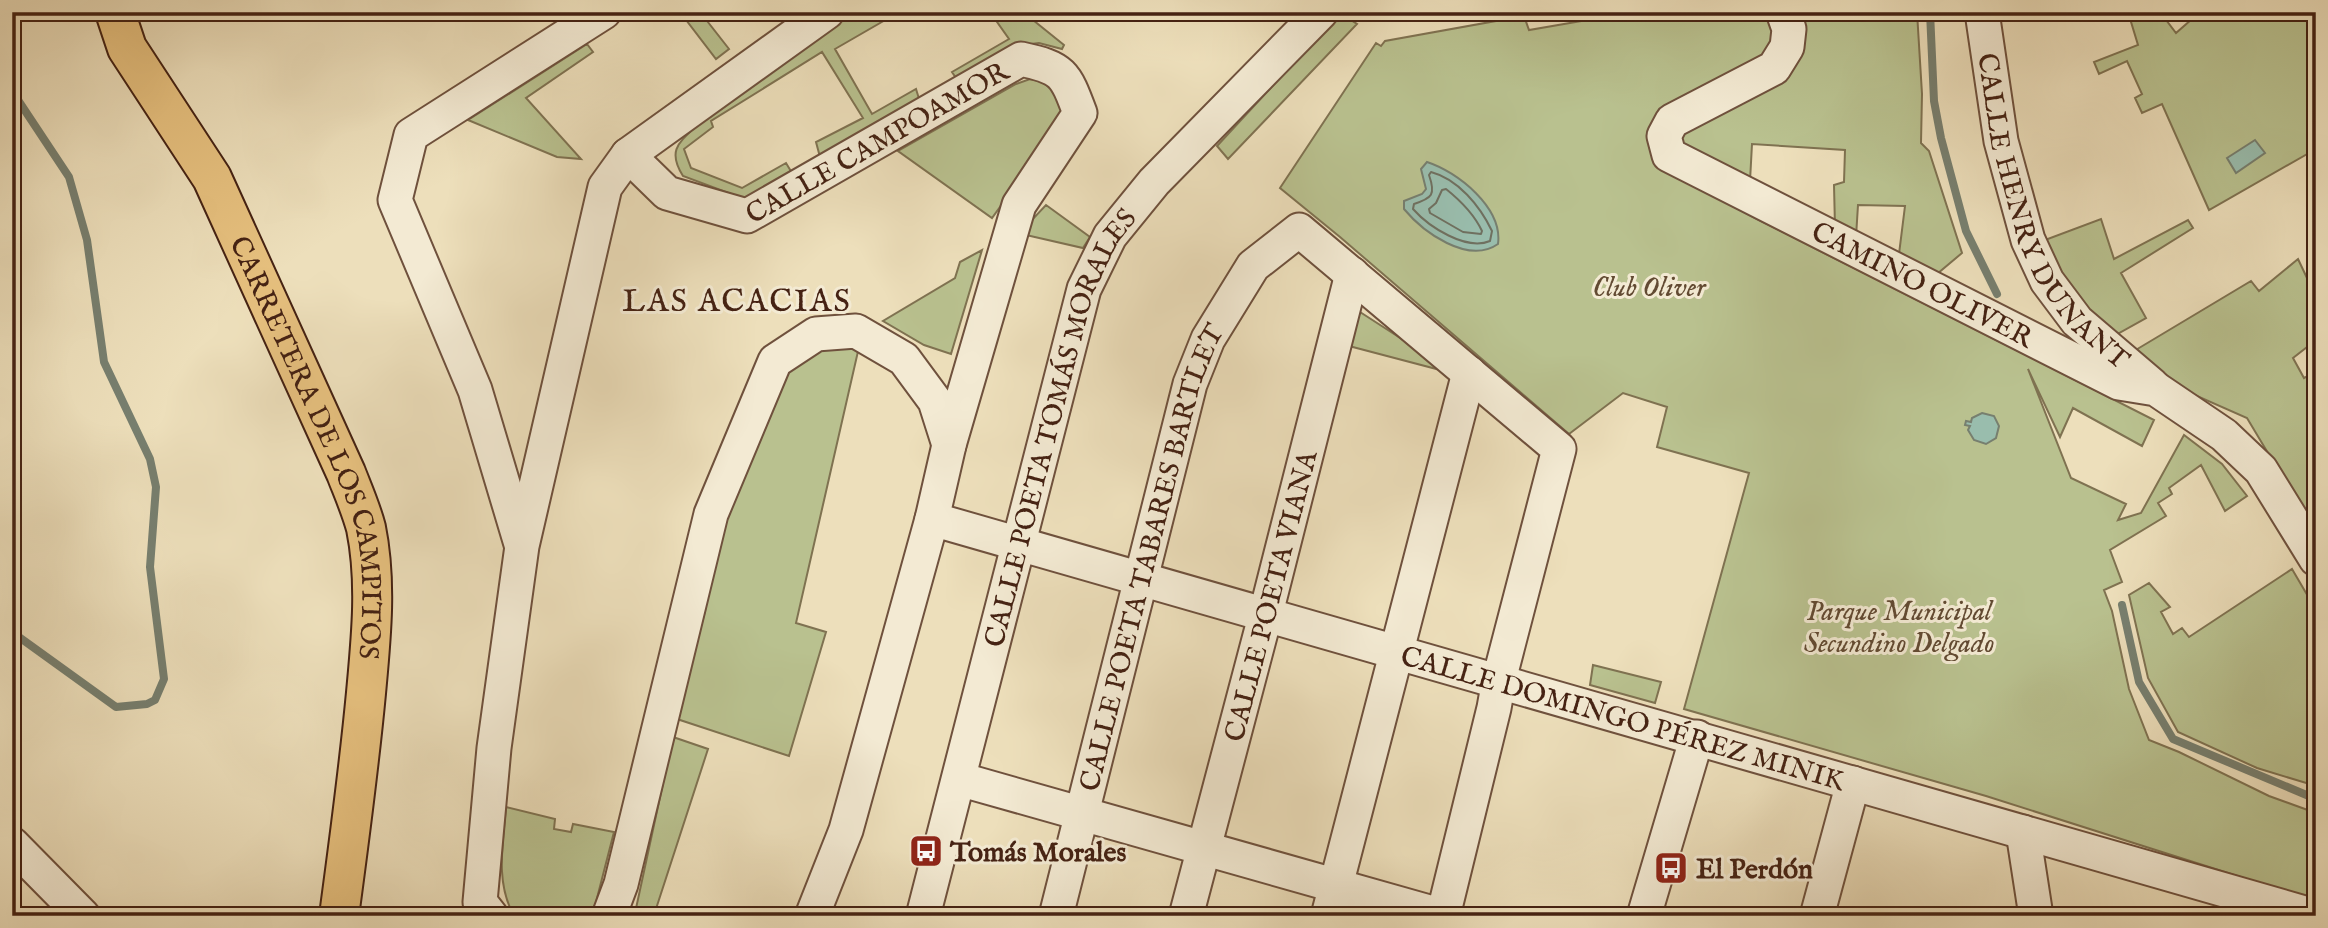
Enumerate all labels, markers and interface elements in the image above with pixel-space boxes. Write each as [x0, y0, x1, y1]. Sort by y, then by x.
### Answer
street label: CALLE HENRY DUNANT [1968, 51, 2136, 378]
street label: CALLE CAMPOAMOR [740, 54, 1016, 233]
street label: CALLE POETA TOMÁS MORALES [978, 202, 1145, 651]
street label: CAMINO OLIVER [1805, 215, 2039, 357]
street label: CARRETERA DE LOS CAMPITOS [221, 231, 387, 660]
park label: Club Oliver [1592, 271, 1707, 306]
district label: LAS ACACIAS [622, 282, 852, 323]
street label: CALLE POETA TABARES BARTLET [1073, 318, 1233, 795]
street label: CALLE POETA VIANA [1218, 446, 1327, 746]
park label: Parque Municipal Secundino Delgado [1804, 595, 1994, 662]
street label: CALLE DOMINGO PÉREZ MINIK [1396, 639, 1849, 800]
bus stop icon: Tomás Morales [907, 832, 945, 870]
place label: Tomás Morales [949, 836, 1126, 871]
bus stop icon: El Perdón [1652, 849, 1690, 887]
place label: El Perdón [1696, 853, 1813, 888]

